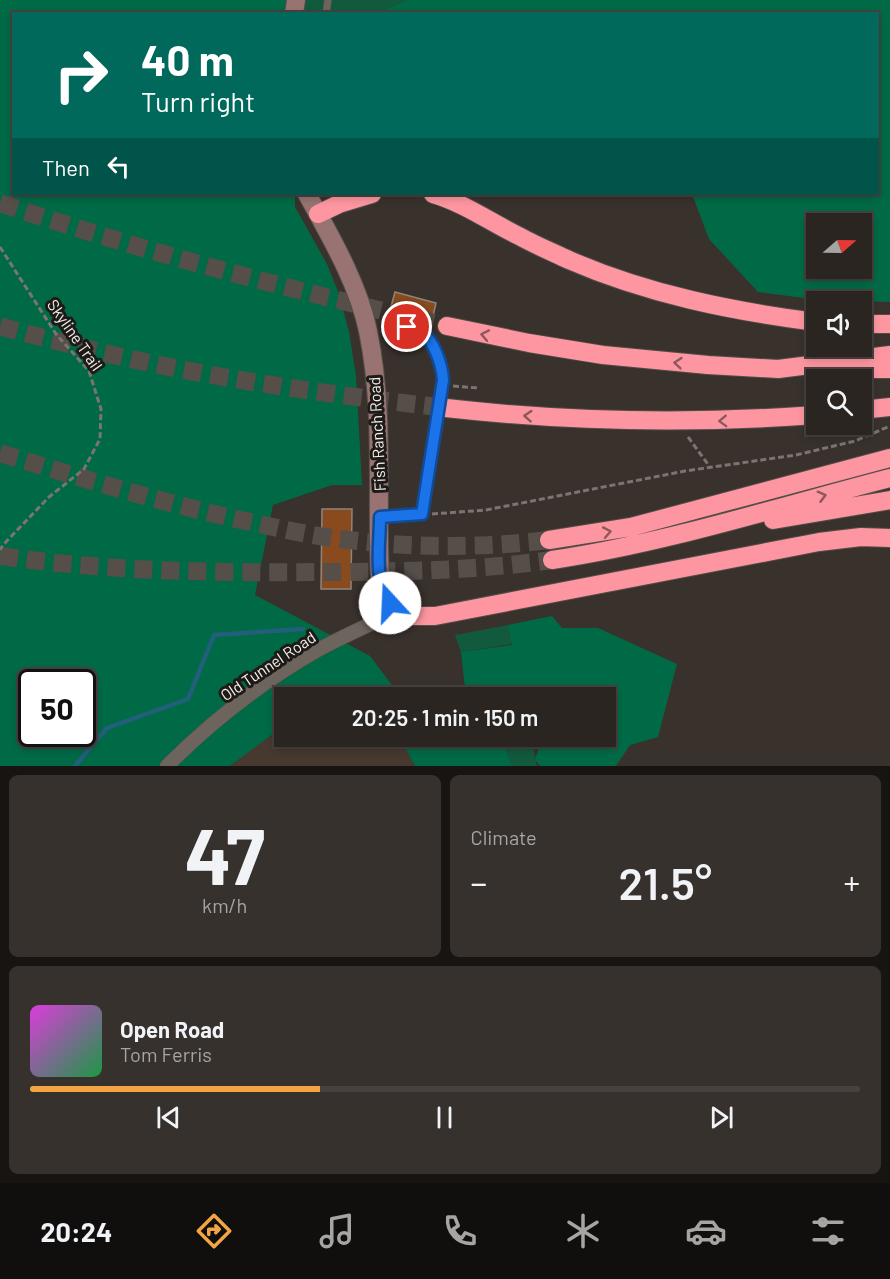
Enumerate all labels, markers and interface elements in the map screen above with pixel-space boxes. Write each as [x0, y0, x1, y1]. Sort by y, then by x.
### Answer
text: 40 m [141, 34, 234, 84]
icon: right [42, 36, 120, 114]
text: Turn right [141, 85, 255, 117]
icon: left [102, 150, 135, 183]
text: Then [42, 154, 90, 180]
north arrow [806, 213, 872, 279]
map controls [806, 213, 872, 435]
button: sound [806, 291, 872, 357]
street label: Skyline Trail [44, 295, 107, 374]
pin [381, 301, 432, 352]
icon: arrive [390, 310, 423, 343]
one-way arrow [480, 329, 490, 342]
one-way arrow [673, 357, 682, 370]
button: search [806, 369, 872, 435]
street label: Fish Ranch Road [364, 376, 389, 492]
one-way arrow [523, 410, 532, 423]
one-way arrow [718, 414, 727, 427]
one-way arrow [816, 491, 827, 503]
one-way arrow [602, 526, 612, 539]
position arrow [358, 571, 422, 635]
street label: Old Tunnel Road [217, 627, 319, 704]
speed limit sign: 50 [18, 669, 96, 747]
text: 20:25 · 1 min · 150 m [352, 704, 538, 730]
text: 47 [185, 807, 265, 901]
text: Climate [471, 825, 537, 849]
text: 21.5° [619, 855, 712, 909]
text: − [471, 862, 487, 902]
text: + [843, 862, 860, 902]
text: km/h [202, 893, 247, 917]
text: Open Road [120, 1016, 224, 1042]
text: Tom Ferris [120, 1042, 212, 1066]
icon: previous [152, 1101, 185, 1134]
icon: pause [428, 1101, 461, 1134]
icon: next [705, 1101, 738, 1134]
icon: directions [193, 1210, 235, 1252]
icon: music [316, 1210, 358, 1252]
icon: phone [439, 1210, 481, 1252]
icon: climate [562, 1210, 604, 1252]
icon: car [685, 1210, 727, 1252]
icon: filters [807, 1210, 849, 1252]
text: 20:24 [40, 1215, 112, 1247]

